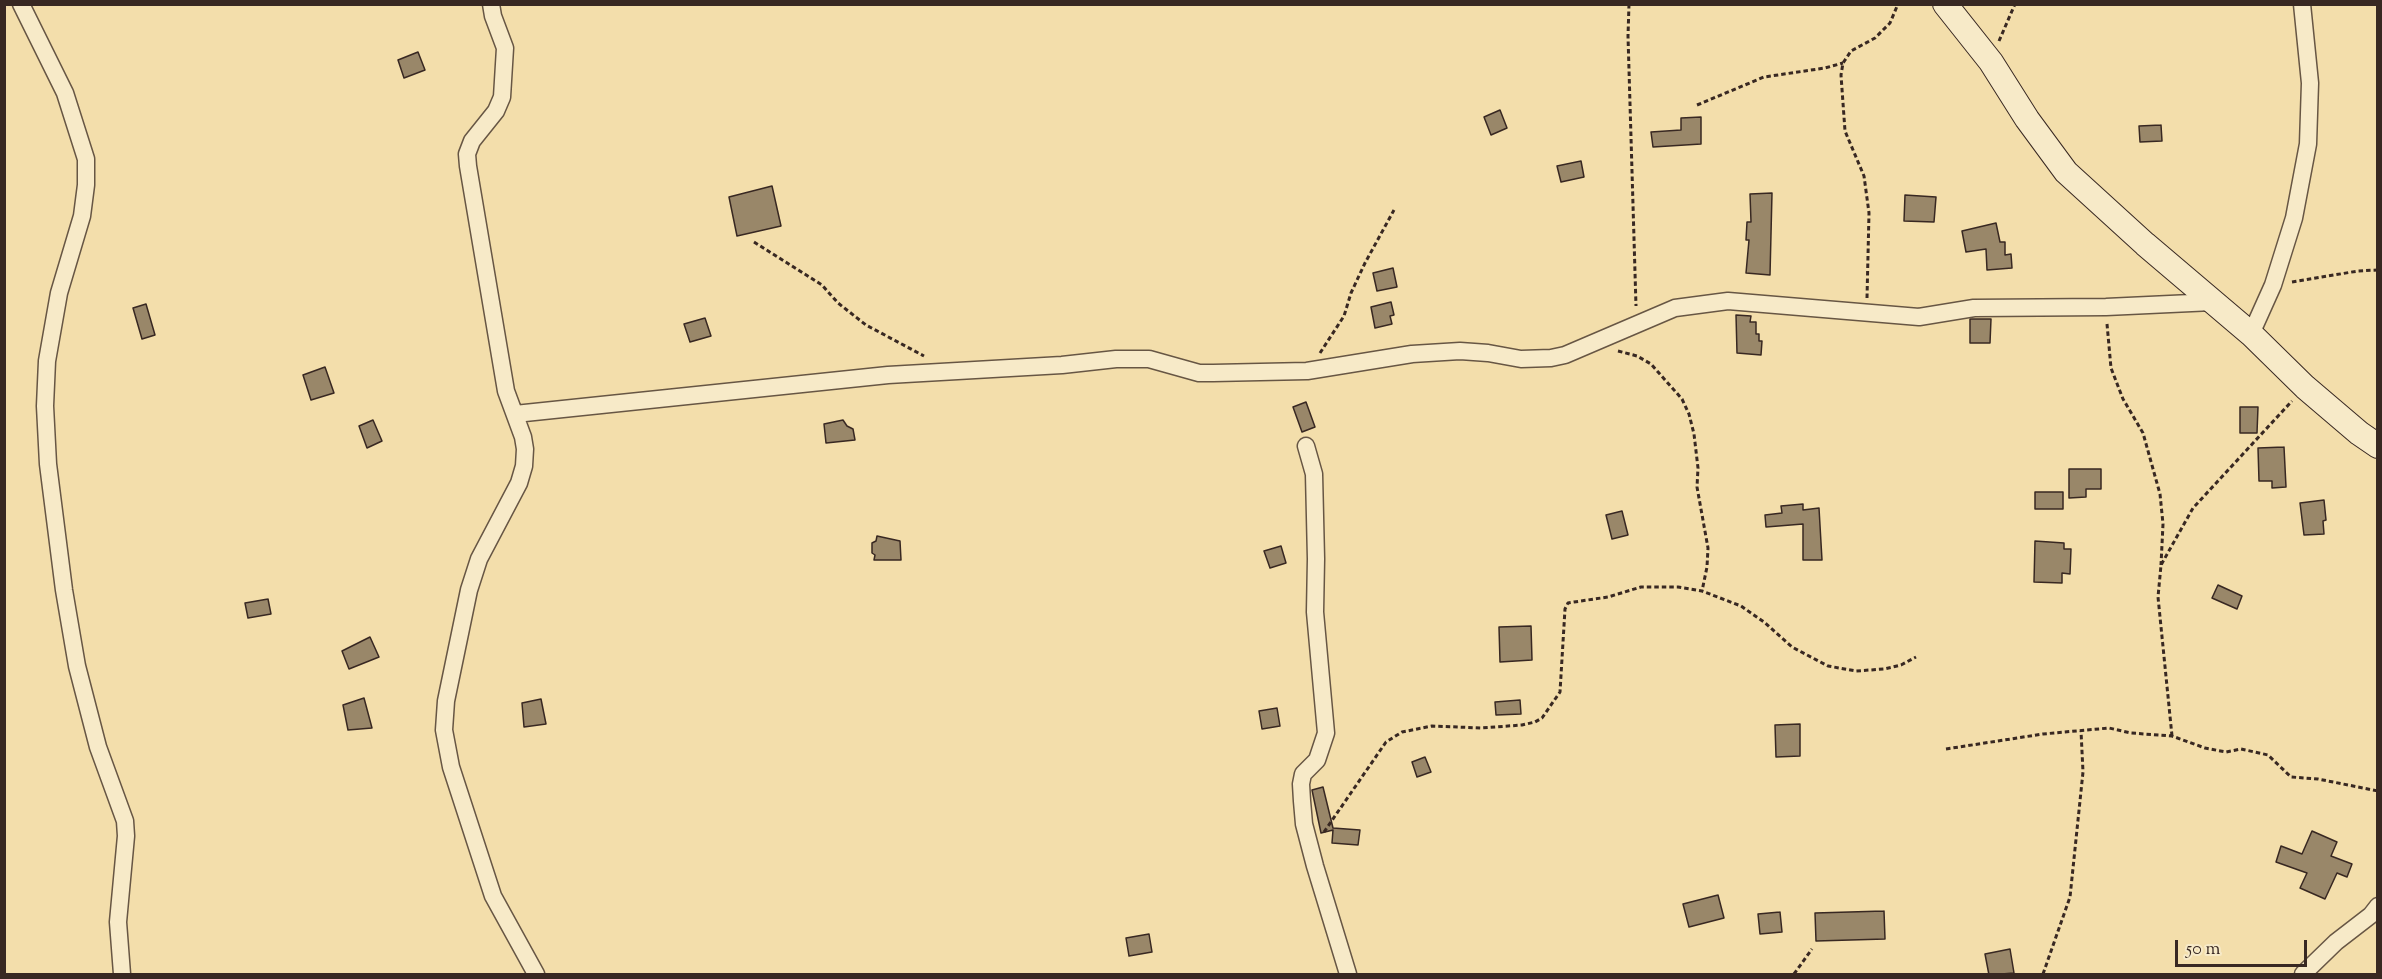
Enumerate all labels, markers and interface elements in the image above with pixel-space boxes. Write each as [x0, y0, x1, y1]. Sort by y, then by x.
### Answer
scale bar [2178, 928, 2310, 966]
text: 50 m [2186, 937, 2220, 963]

